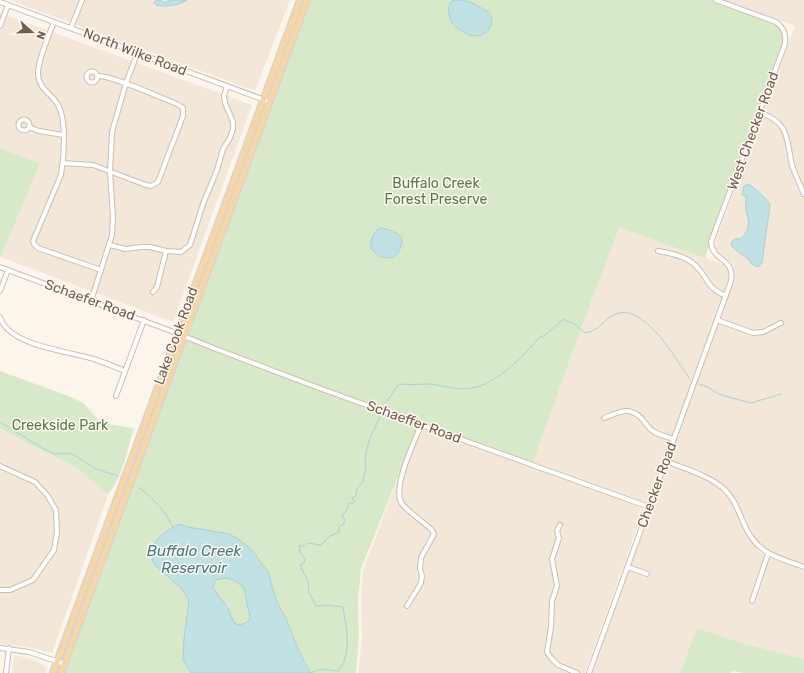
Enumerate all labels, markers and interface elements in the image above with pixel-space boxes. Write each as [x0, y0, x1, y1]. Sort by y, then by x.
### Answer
north arrow [12, 12, 52, 52]
street label: North Wilke Road [81, 24, 189, 80]
text: N [33, 29, 48, 41]
street label: West Checker Road [724, 70, 782, 192]
park label: Buffalo Creek Forest Preserve [385, 175, 488, 208]
street label: Schaefer Road [42, 276, 138, 324]
street label: Lake Cook Road [150, 285, 202, 387]
street label: Schaeffer Road [364, 397, 464, 447]
park label: Creekside Park [12, 417, 109, 434]
street label: Checker Road [634, 440, 680, 530]
water label: Buffalo Creek Reservoir [147, 542, 241, 577]

